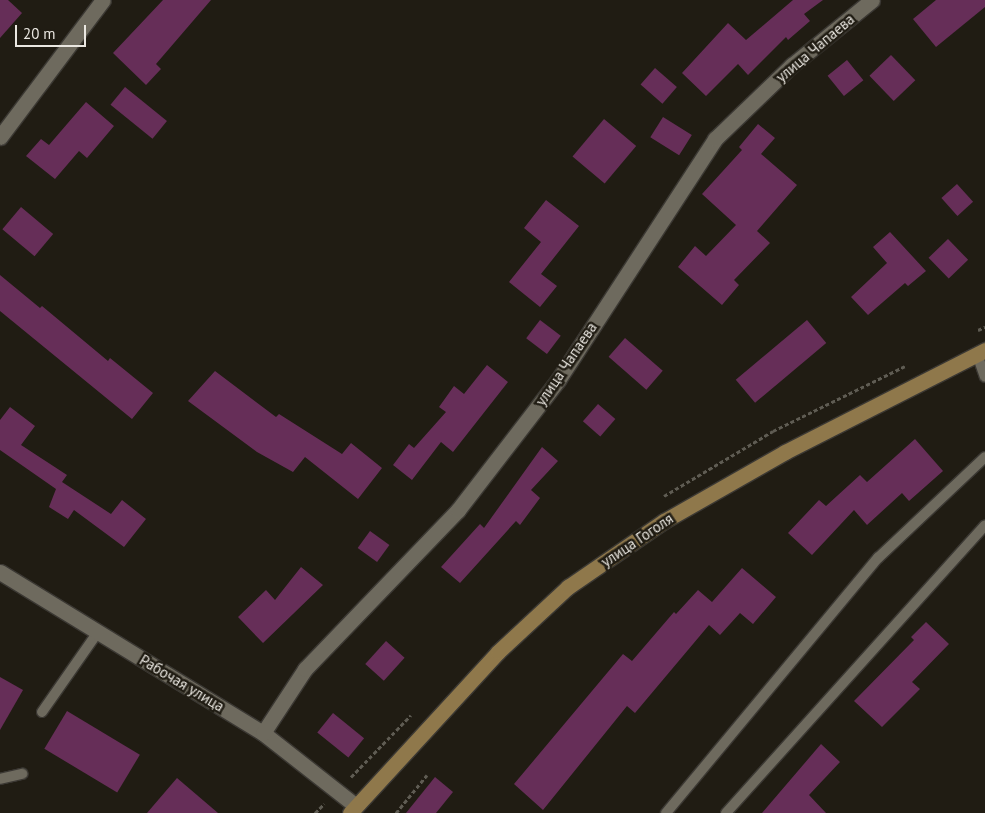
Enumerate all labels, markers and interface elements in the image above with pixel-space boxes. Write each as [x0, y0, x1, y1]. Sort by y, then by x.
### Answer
street label: улица Чапаева [772, 10, 858, 86]
scale bar [18, 15, 89, 47]
text: 20 m [23, 24, 56, 43]
street label: улица Чапаева [532, 319, 600, 409]
street label: улица Гоголя [598, 509, 676, 571]
street label: Рабочая улица [136, 651, 228, 715]

